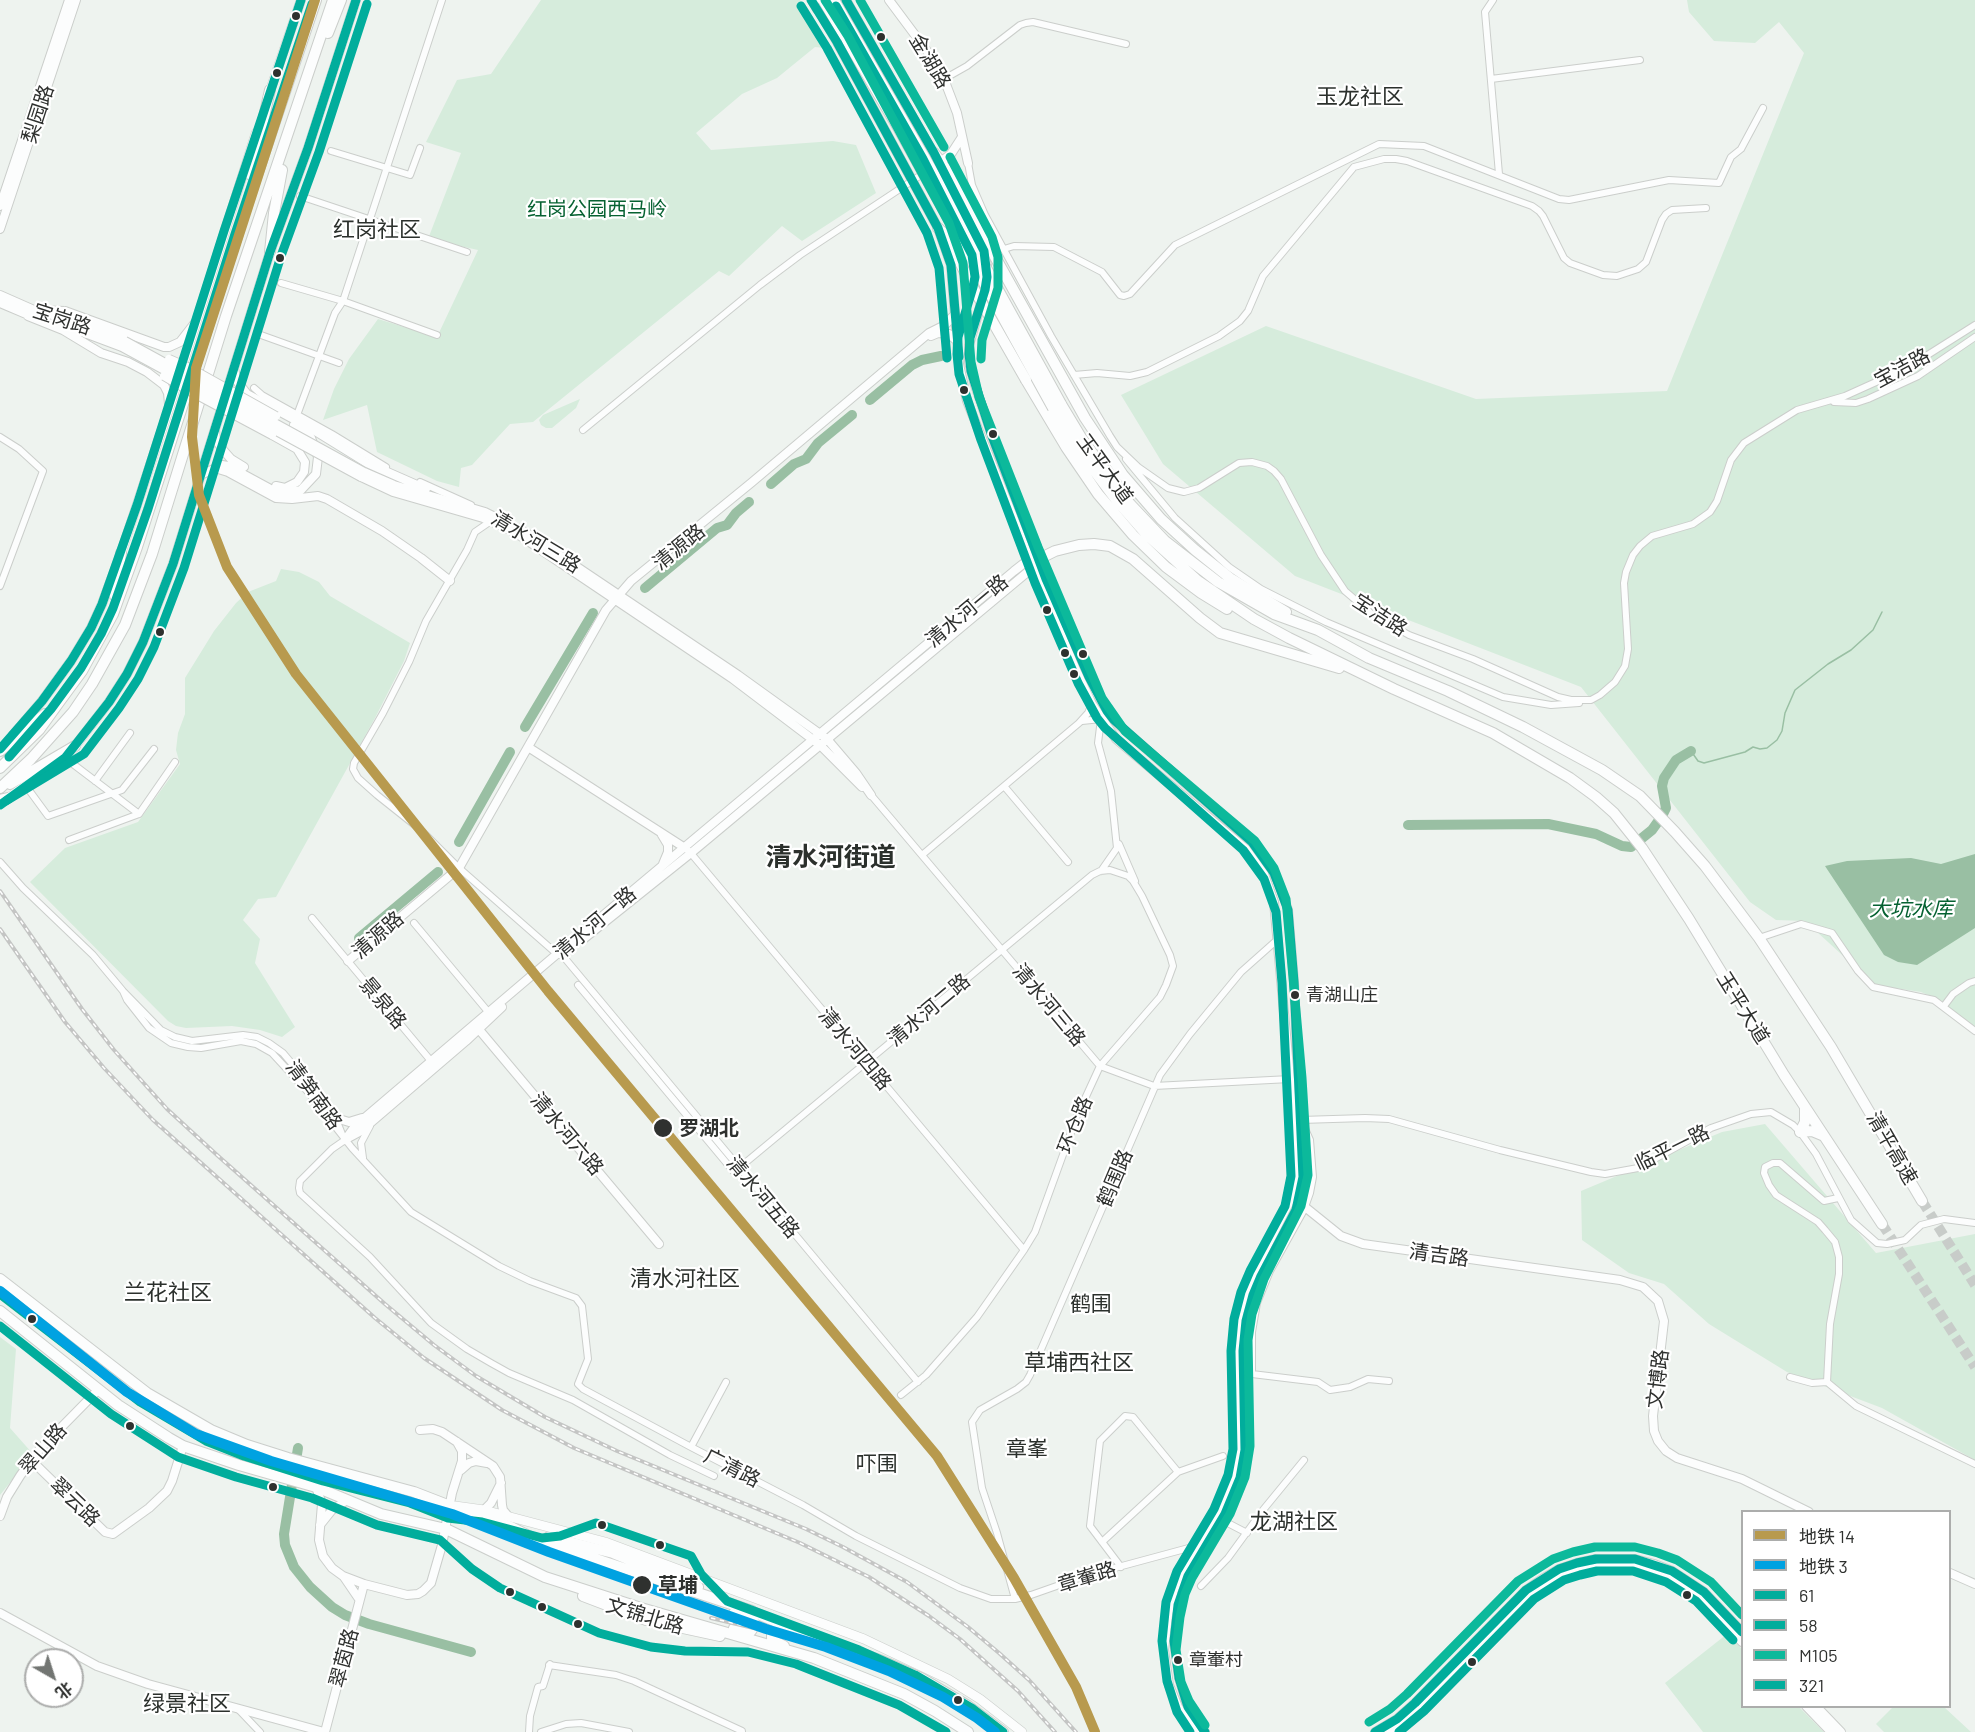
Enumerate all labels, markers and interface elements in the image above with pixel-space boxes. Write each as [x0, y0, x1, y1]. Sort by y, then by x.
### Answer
unlabelled marker [290, 10, 302, 22]
street label: 金湖路 [904, 29, 956, 93]
unlabelled marker [875, 31, 887, 43]
unlabelled marker [271, 67, 283, 79]
street label: 梨园路 [17, 82, 59, 146]
district label: 玉龙社区 [1316, 84, 1404, 110]
park label: 红岗公园西马岭 [527, 197, 667, 221]
district label: 红岗社区 [333, 217, 421, 243]
unlabelled marker [274, 252, 286, 264]
street label: 宝岗路 [30, 298, 94, 340]
street label: 宝洁路 [1870, 343, 1934, 393]
unlabelled marker [958, 384, 970, 396]
unlabelled marker [987, 428, 999, 440]
street label: 玉平大道 [1072, 430, 1138, 508]
street label: 清水河三路 [487, 506, 585, 578]
street label: 清源路 [648, 519, 710, 575]
street label: 清水河一路 [921, 570, 1013, 652]
street label: 宝洁路 [1348, 589, 1412, 641]
unlabelled marker [1041, 604, 1053, 616]
unlabelled marker [154, 626, 166, 638]
unlabelled marker [1059, 647, 1071, 659]
unlabelled marker [1077, 648, 1089, 660]
unlabelled marker [1068, 668, 1080, 680]
district label: 清水河街道 [766, 841, 896, 873]
street label: 清水河一路 [549, 882, 641, 964]
water label: 大坑水库 [1869, 896, 1953, 922]
street label: 清源路 [347, 906, 409, 964]
street label: 清水河三路 [1008, 959, 1090, 1051]
street label: 玉平大道 [1712, 968, 1774, 1048]
street label: 清水河二路 [883, 969, 975, 1051]
street label: 景泉路 [355, 972, 411, 1034]
place label: 青湖山庄 [1306, 984, 1378, 1006]
marker: 青湖山庄 [1289, 989, 1301, 1001]
street label: 清水河四路 [814, 1003, 896, 1095]
street label: 清笋南路 [281, 1056, 347, 1134]
street label: 清水河六路 [526, 1088, 608, 1180]
street label: 环仓路 [1053, 1093, 1097, 1157]
street label: 清平高速 [1862, 1107, 1922, 1189]
place label: 罗湖北 [679, 1116, 739, 1140]
marker: 罗湖北 [652, 1117, 674, 1139]
street label: 临平一路 [1631, 1120, 1713, 1176]
street label: 鹤围路 [1092, 1146, 1138, 1210]
street label: 清水河五路 [722, 1151, 804, 1243]
street label: 清吉路 [1408, 1239, 1470, 1271]
district label: 清水河社区 [630, 1266, 740, 1292]
district label: 兰花社区 [124, 1280, 212, 1306]
district label: 鹤围 [1070, 1291, 1112, 1317]
unlabelled marker [26, 1313, 38, 1325]
street label: 文博路 [1642, 1348, 1674, 1410]
district label: 草埔西社区 [1024, 1350, 1134, 1376]
street label: 翠山路 [14, 1418, 72, 1480]
unlabelled marker [124, 1420, 136, 1432]
district label: 章峯 [1006, 1436, 1048, 1462]
street label: 广清路 [700, 1444, 764, 1492]
district label: 吓围 [856, 1451, 898, 1477]
street label: 翠云路 [45, 1473, 105, 1531]
unlabelled marker [267, 1481, 279, 1493]
district label: 龙湖社区 [1250, 1509, 1338, 1535]
legend [1741, 1510, 1951, 1708]
unlabelled marker [596, 1519, 608, 1531]
text: 地铁 14 [1799, 1525, 1855, 1547]
unlabelled marker [654, 1539, 666, 1551]
text: 地铁 3 [1799, 1555, 1848, 1577]
street label: 章輋路 [1055, 1557, 1119, 1597]
place label: 草埔 [658, 1573, 698, 1597]
marker: 草埔 [631, 1574, 653, 1596]
text: 61 [1799, 1584, 1814, 1606]
unlabelled marker [504, 1586, 516, 1598]
unlabelled marker [1681, 1589, 1693, 1601]
street label: 文锦北路 [603, 1593, 687, 1639]
unlabelled marker [536, 1601, 548, 1613]
text: 58 [1799, 1614, 1818, 1636]
unlabelled marker [572, 1618, 584, 1630]
street label: 翠茵路 [325, 1626, 363, 1690]
text: M105 [1799, 1644, 1838, 1666]
north arrow [24, 1648, 84, 1708]
place label: 章輋村 [1189, 1649, 1243, 1671]
marker: 章輋村 [1172, 1654, 1184, 1666]
unlabelled marker [1466, 1656, 1478, 1668]
text: 321 [1799, 1674, 1824, 1696]
text: 北 [52, 1678, 77, 1703]
district label: 绿景社区 [143, 1691, 231, 1717]
unlabelled marker [952, 1694, 964, 1706]

